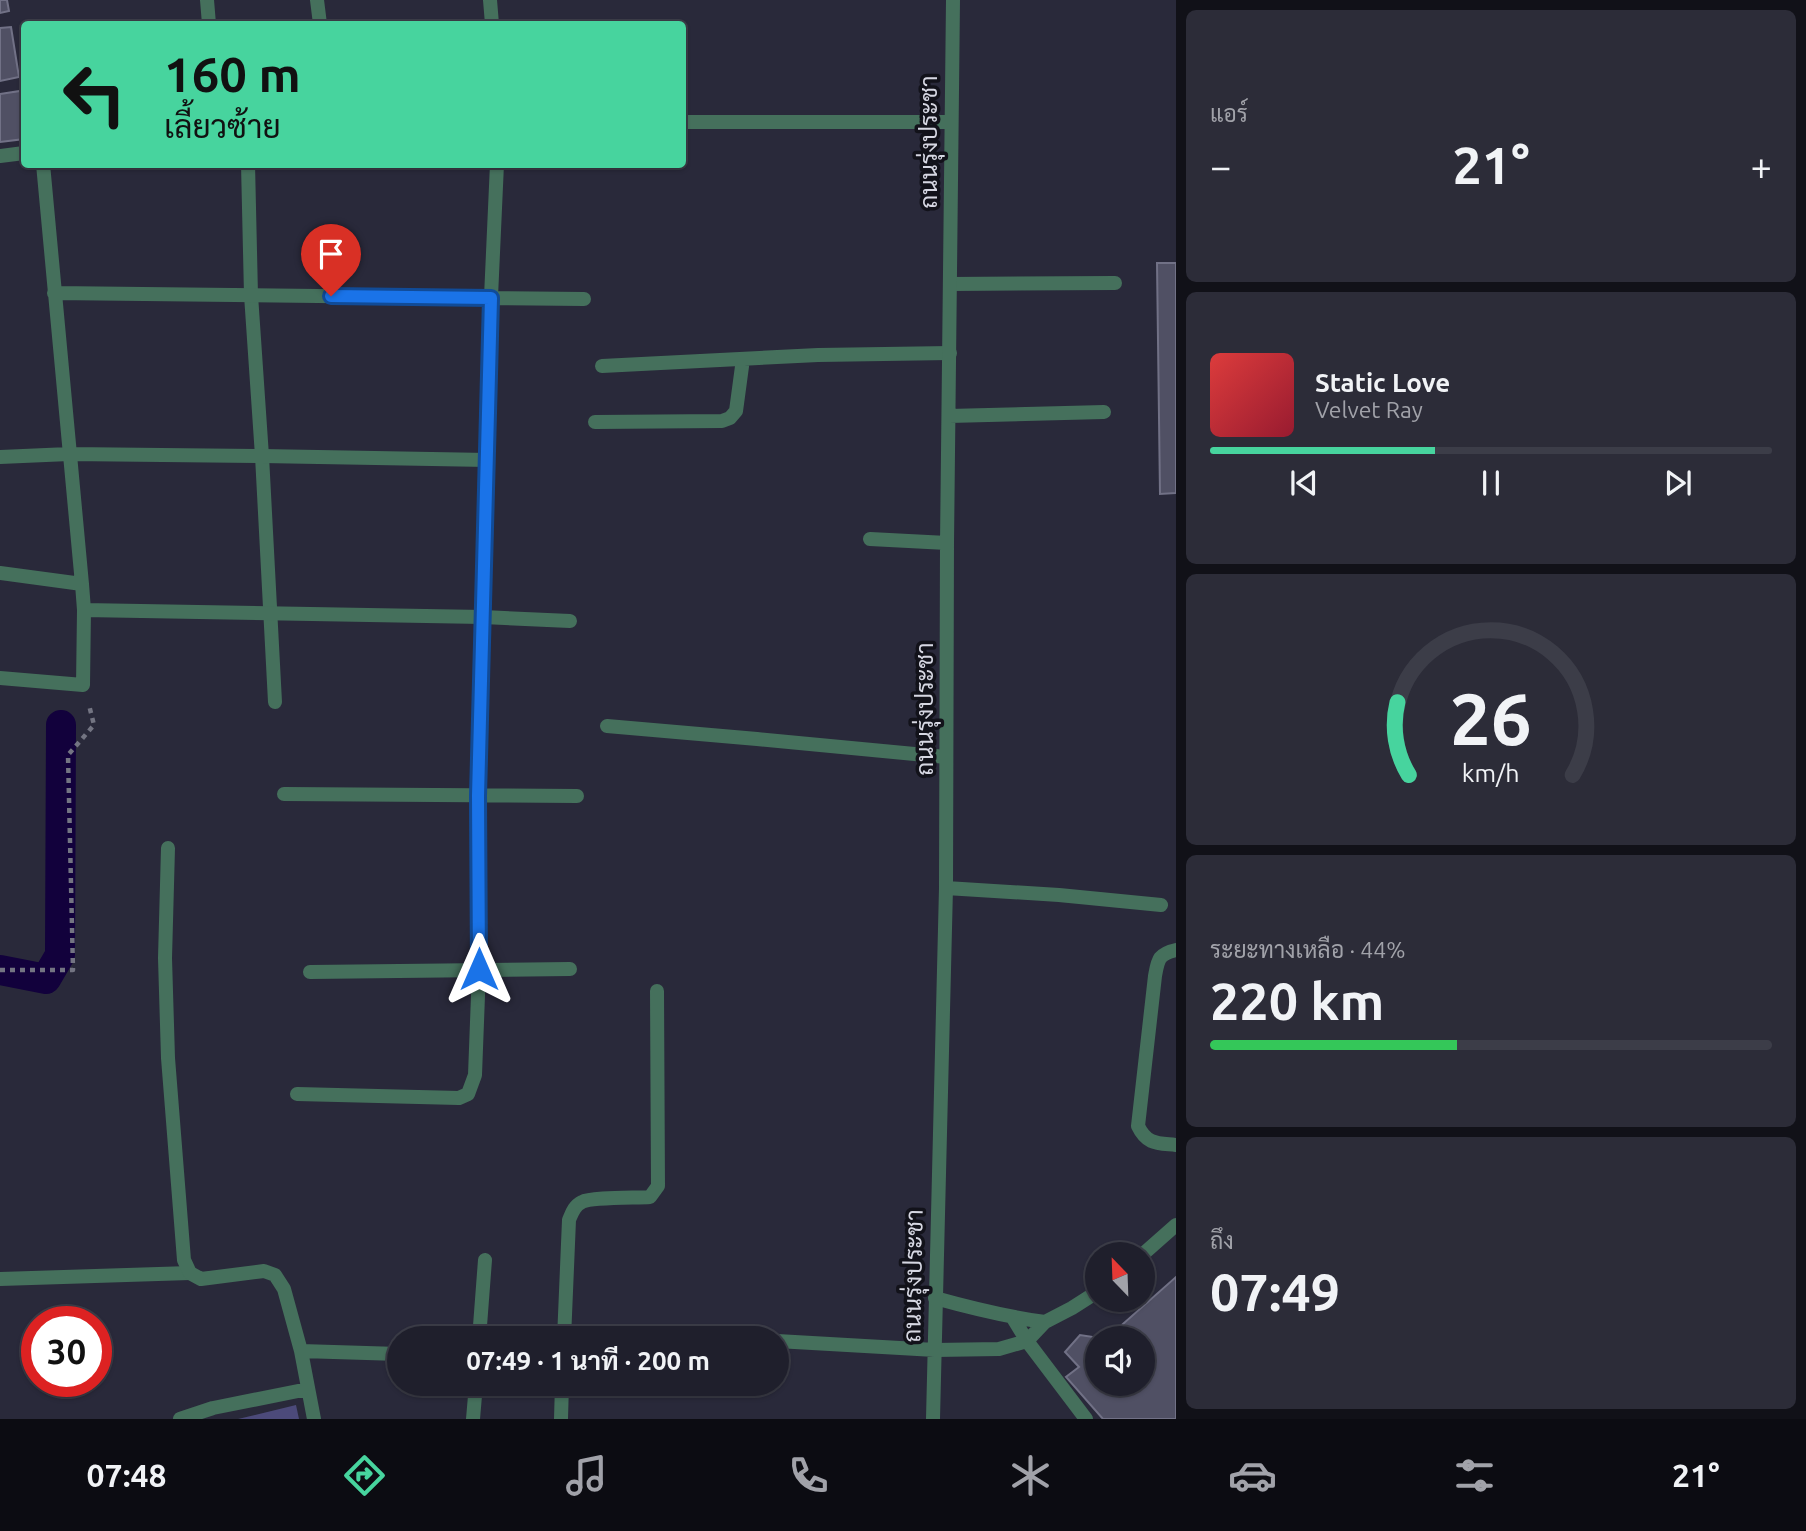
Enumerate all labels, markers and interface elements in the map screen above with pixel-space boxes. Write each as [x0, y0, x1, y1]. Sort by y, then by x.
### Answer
text: 160 m [164, 46, 301, 101]
icon: left [49, 49, 140, 140]
street label: ถนนรุ่งประชา [915, 75, 945, 209]
text: แอร์ [1210, 101, 1248, 126]
text: เลี้ยวซ้าย [164, 108, 281, 144]
text: 21° [1452, 136, 1530, 194]
text: − [1210, 145, 1231, 187]
text: + [1751, 145, 1772, 187]
pin [301, 224, 361, 296]
icon: arrive [312, 235, 350, 273]
text: Static Love [1315, 368, 1450, 397]
text: Velvet Ray [1315, 397, 1423, 422]
icon: previous [1285, 464, 1323, 502]
icon: pause [1472, 464, 1510, 502]
icon: next [1659, 464, 1697, 502]
street label: ถนนรุ่งประชา [911, 642, 941, 776]
text: 26 [1450, 678, 1532, 760]
text: km/h [1462, 759, 1520, 787]
position arrow [442, 932, 516, 1006]
text: ระยะทางเหลือ · 44% [1210, 937, 1406, 962]
text: 220 km [1210, 972, 1384, 1030]
street label: ถนนรุ่งประชา [898, 1209, 931, 1343]
text: ถึง [1210, 1228, 1234, 1253]
north arrow [1085, 1242, 1155, 1312]
map controls [1085, 1242, 1155, 1396]
text: 07:49 [1210, 1263, 1340, 1321]
speed limit sign: 30 [21, 1306, 112, 1397]
button: sound [1085, 1326, 1155, 1396]
text: 07:49 · 1 นาที · 200 m [466, 1346, 710, 1375]
icon: directions [340, 1451, 389, 1500]
icon: music [562, 1451, 611, 1500]
icon: phone [784, 1451, 833, 1500]
icon: climate [1006, 1451, 1055, 1500]
icon: car [1228, 1451, 1277, 1500]
icon: filters [1450, 1451, 1499, 1500]
text: 07:48 [87, 1457, 167, 1493]
text: 21° [1672, 1457, 1719, 1493]

